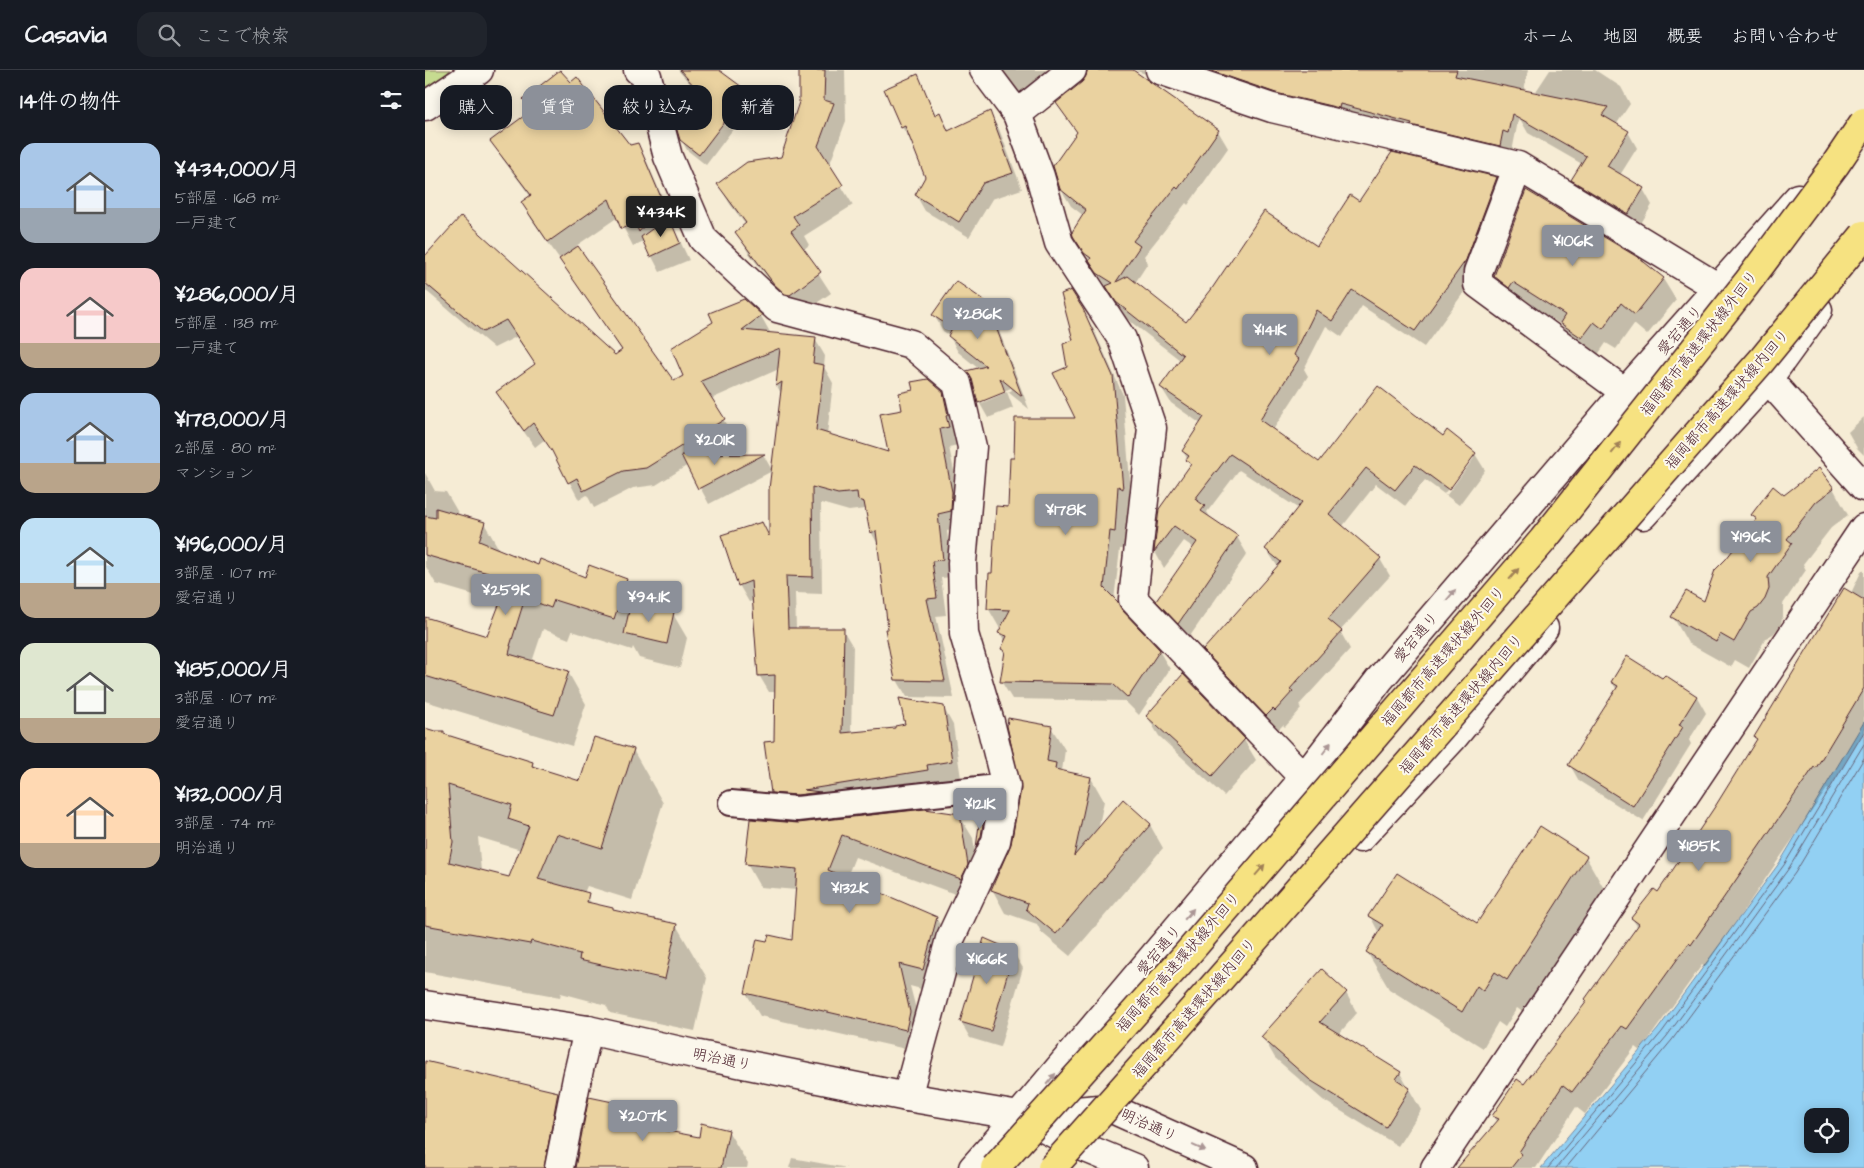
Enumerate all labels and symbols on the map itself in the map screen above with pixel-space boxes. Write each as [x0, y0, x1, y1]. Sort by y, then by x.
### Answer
pin: ¥434K [626, 196, 696, 238]
pin: ¥106K [1538, 224, 1608, 267]
street label: 福岡都市高速環状線外回り [1636, 266, 1763, 421]
pin: ¥286K [943, 298, 1013, 340]
street label: 愛宕通り [1653, 301, 1708, 360]
pin: ¥141K [1235, 314, 1305, 356]
street label: 福岡都市高速環状線内回り [1660, 325, 1794, 474]
pin: ¥201K [680, 424, 750, 466]
one-way arrow [1611, 442, 1622, 455]
pin: ¥178K [1031, 494, 1101, 536]
pin: ¥196K [1716, 520, 1786, 563]
one-way arrow [1508, 568, 1519, 581]
pin: ¥259K [471, 574, 541, 616]
pin: ¥94.1K [608, 580, 690, 623]
street label: 福岡都市高速環状線外回り [1376, 582, 1510, 731]
one-way arrow [1445, 590, 1457, 602]
street label: 愛宕通り [1389, 608, 1444, 667]
street label: 福岡都市高速環状線内回り [1394, 630, 1528, 779]
one-way arrow [1321, 742, 1332, 755]
pin: ¥121K [945, 788, 1015, 830]
pin: ¥185K [1664, 830, 1734, 872]
one-way arrow [1254, 863, 1265, 876]
pin: ¥132K [815, 872, 885, 914]
street label: 福岡都市高速環状線外回り [1111, 888, 1245, 1037]
one-way arrow [1184, 908, 1195, 921]
street label: 愛宕通り [1132, 921, 1187, 980]
street label: 福岡都市高速環状線内回り [1127, 934, 1261, 1083]
pin: ¥166K [952, 942, 1022, 985]
street label: 明治通り [690, 1043, 753, 1076]
one-way arrow [1045, 1073, 1057, 1085]
pin: ¥207K [608, 1100, 678, 1142]
street label: 明治通り [1117, 1104, 1180, 1147]
one-way arrow [1192, 1144, 1206, 1152]

